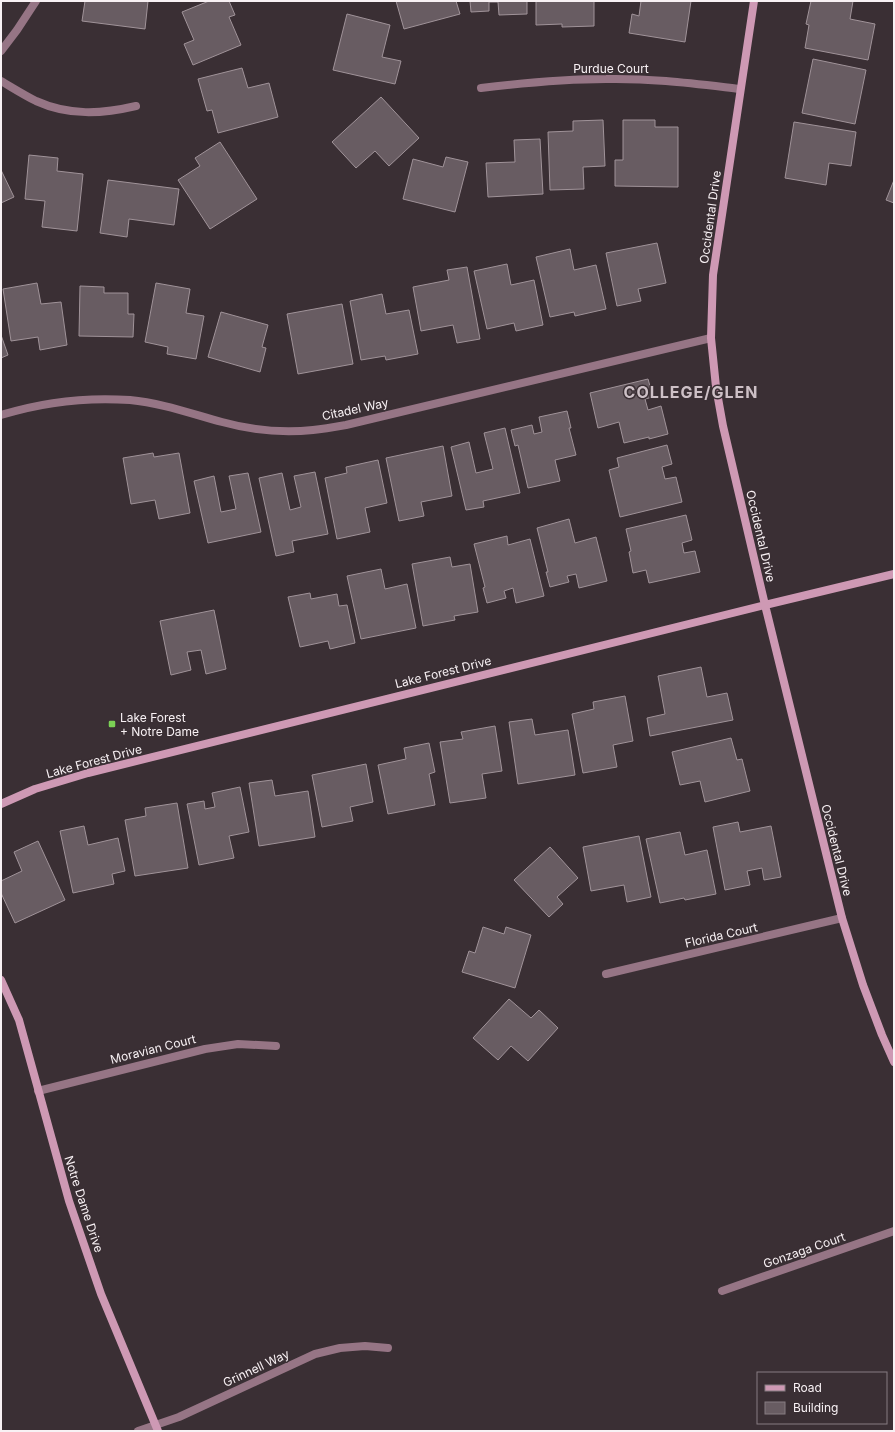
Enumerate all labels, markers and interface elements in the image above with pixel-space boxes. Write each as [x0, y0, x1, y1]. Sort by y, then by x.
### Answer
street label: Purdue Court [573, 61, 649, 76]
street label: Occidental Drive [696, 169, 724, 265]
district label: COLLEGE/GLEN [624, 382, 758, 402]
street label: Citadel Way [320, 395, 390, 423]
street label: Occidental Drive [743, 489, 779, 583]
street label: Lake Forest Drive [393, 653, 493, 691]
place label: Lake Forest + Notre Dame [120, 710, 199, 739]
marker: Lake Forest + Notre Dame [107, 719, 117, 729]
street label: Lake Forest Drive [44, 741, 144, 781]
street label: Occidental Drive [818, 803, 856, 897]
street label: Florida Court [683, 919, 759, 951]
street label: Moravian Court [109, 1031, 197, 1067]
street label: Notre Dame Drive [61, 1154, 107, 1254]
street label: Gonzaga Court [761, 1229, 847, 1271]
street label: Grinnell Way [220, 1346, 292, 1390]
legend [757, 1372, 887, 1424]
text: Road [793, 1380, 822, 1395]
text: Building [793, 1400, 838, 1415]

